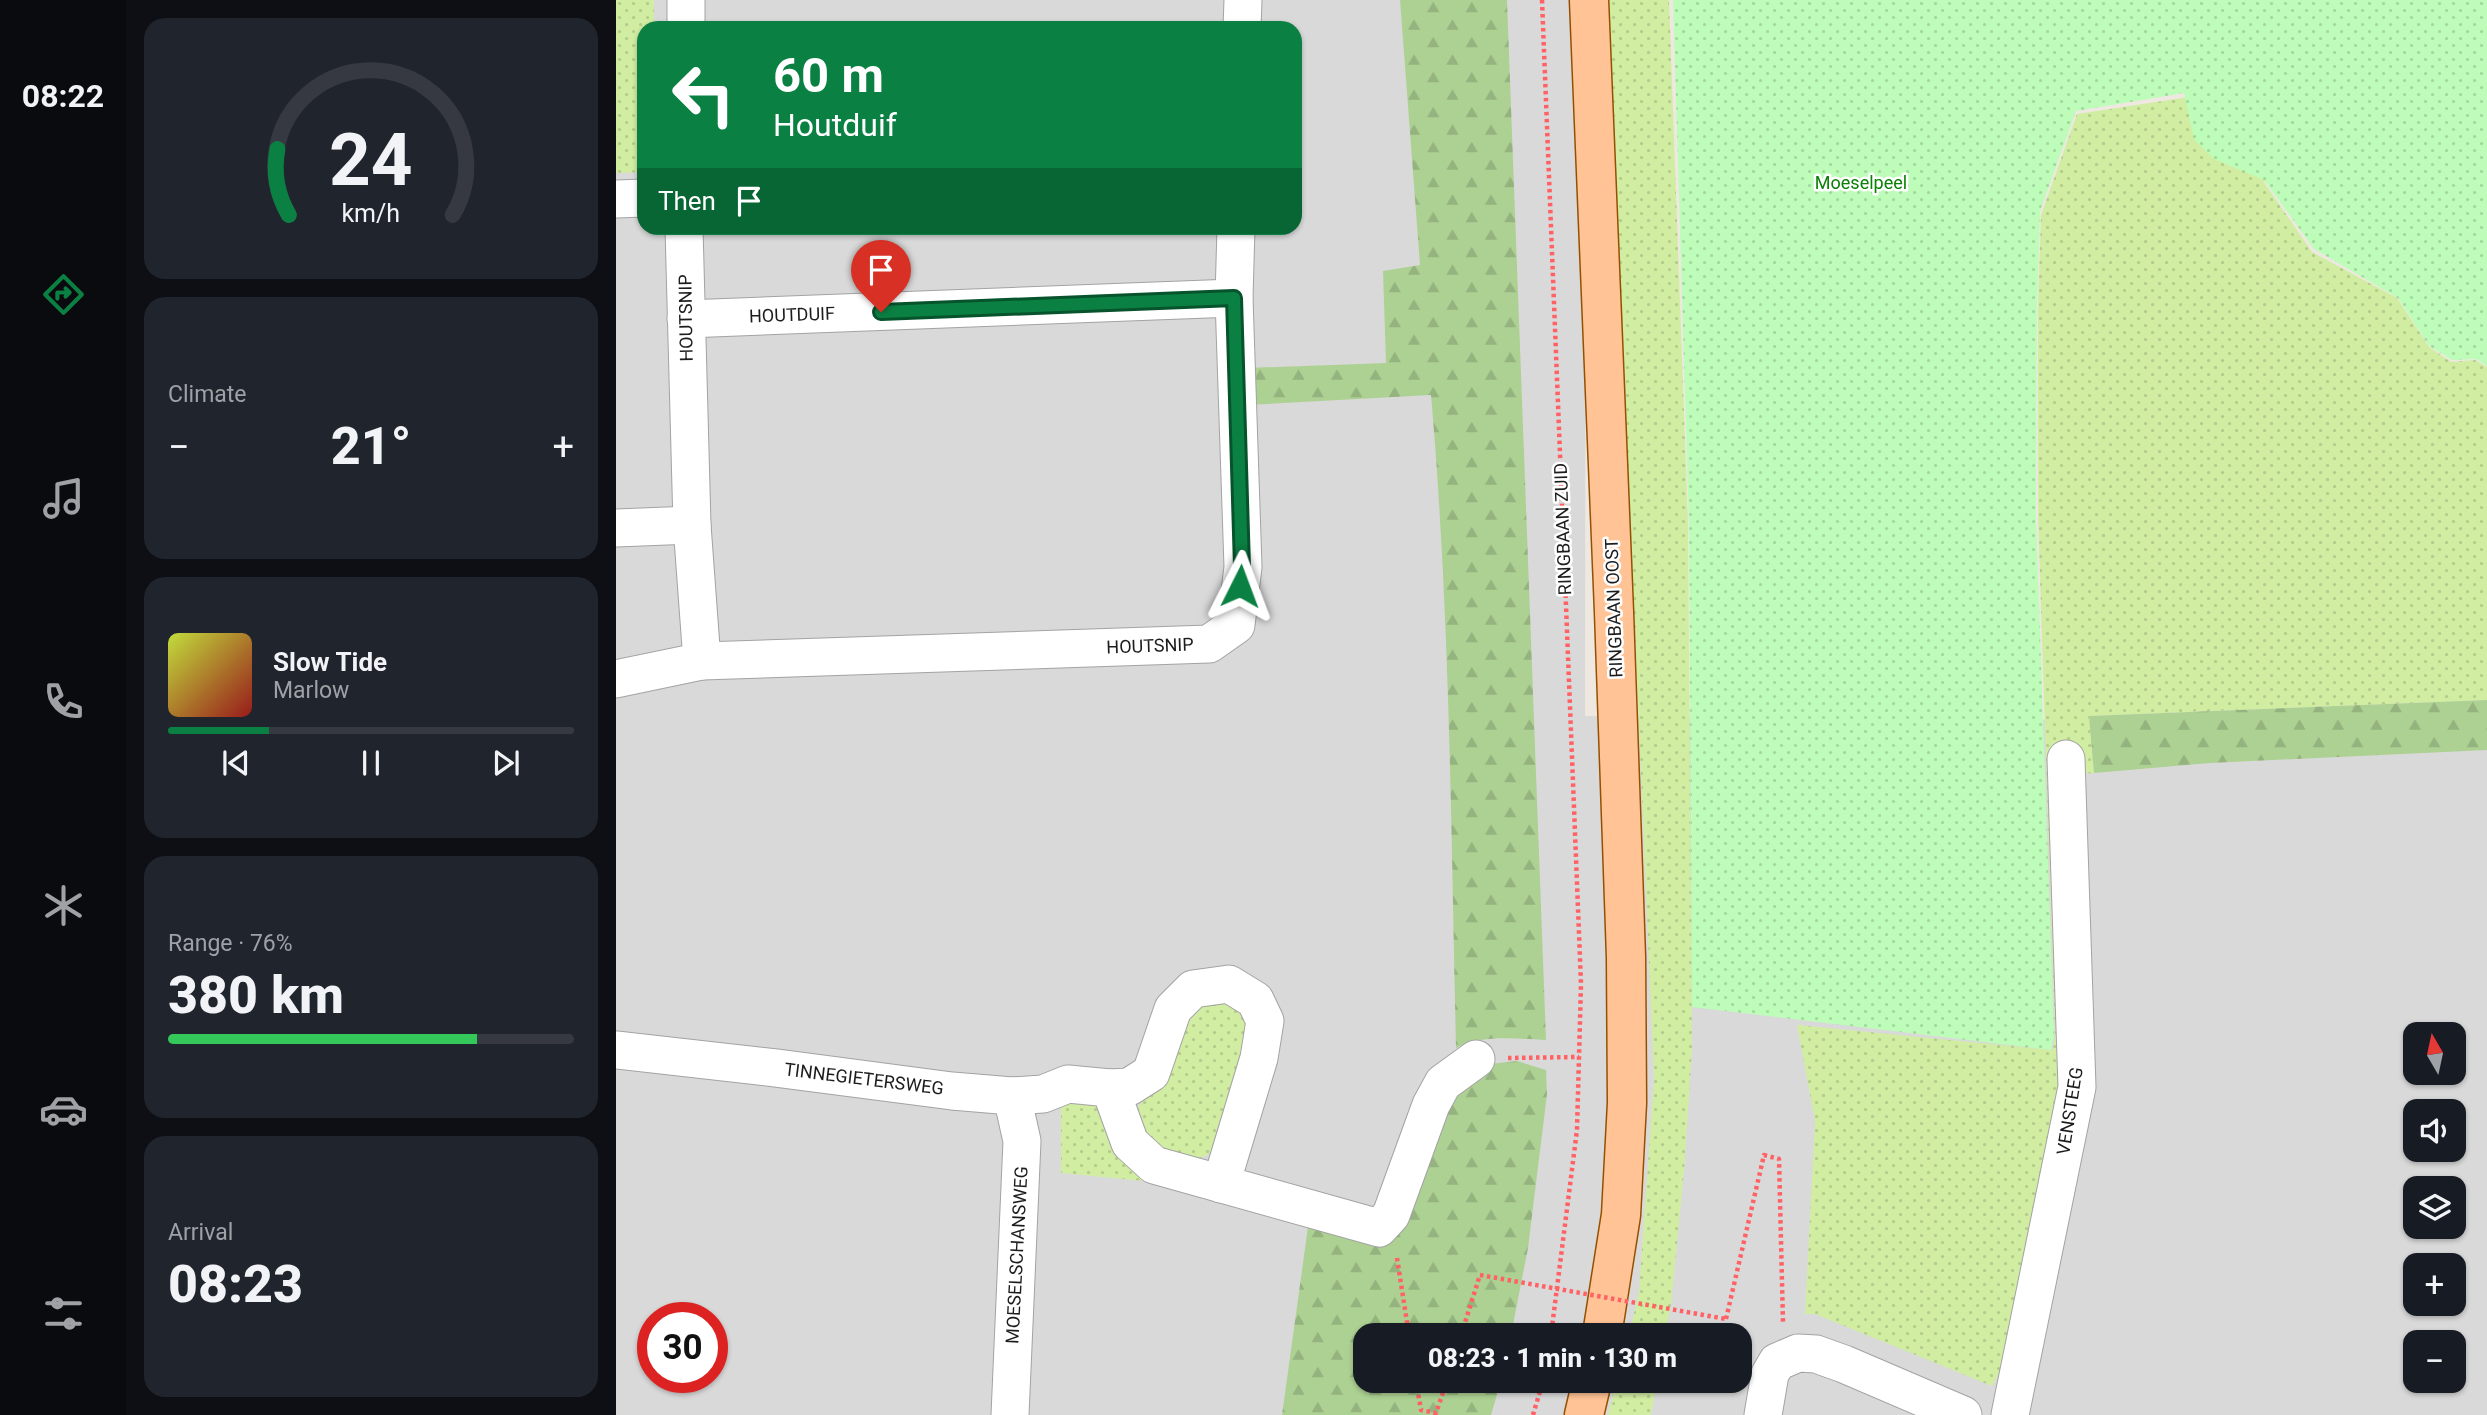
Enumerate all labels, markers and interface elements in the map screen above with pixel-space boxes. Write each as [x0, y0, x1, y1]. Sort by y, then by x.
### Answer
text: 60 m [773, 47, 884, 104]
icon: left [658, 49, 749, 140]
text: 08:22 [22, 77, 104, 115]
text: Houtduif [773, 106, 897, 144]
text: 24 [329, 117, 413, 203]
park label: Moeselpeel [1815, 172, 1907, 193]
icon: arrive [730, 182, 768, 220]
text: Then [658, 186, 716, 216]
text: km/h [342, 199, 400, 228]
pin [851, 240, 911, 312]
icon: arrive [862, 251, 900, 289]
icon: directions [39, 270, 88, 319]
street label: HOUTSNIP [674, 274, 697, 362]
street label: HOUTDUIF [749, 303, 835, 326]
text: Climate [168, 381, 247, 408]
text: 21° [331, 416, 411, 477]
text: − [168, 425, 190, 469]
text: + [552, 425, 574, 469]
street label: RINGBAAN ZUID [1550, 463, 1575, 595]
icon: music [39, 474, 88, 523]
street label: RINGBAAN OOST [1601, 538, 1626, 678]
position arrow [1203, 549, 1277, 623]
street label: HOUTSNIP [1106, 633, 1194, 658]
text: Slow Tide [273, 647, 387, 677]
icon: phone [39, 677, 88, 726]
text: Marlow [273, 677, 349, 704]
icon: previous [217, 744, 255, 782]
icon: pause [352, 744, 390, 782]
icon: next [487, 744, 525, 782]
icon: climate [39, 881, 88, 930]
text: Range · 76% [168, 930, 293, 957]
text: 380 km [168, 965, 344, 1026]
north arrow [2403, 1022, 2466, 1085]
map controls [2403, 1022, 2466, 1393]
street label: TINNEGIETERSWEG [783, 1058, 945, 1099]
street label: VENSTEEG [2052, 1065, 2087, 1156]
icon: car [39, 1085, 88, 1134]
button: sound [2403, 1099, 2466, 1162]
street label: MOESELSCHANSWEG [1001, 1166, 1032, 1344]
button: layers [2403, 1176, 2466, 1239]
text: Arrival [168, 1219, 233, 1246]
button: + [2403, 1253, 2466, 1316]
text: 08:23 [168, 1254, 303, 1315]
icon: filters [39, 1289, 88, 1338]
speed limit sign: 30 [637, 1302, 728, 1393]
button: − [2403, 1330, 2466, 1393]
text: 08:23 · 1 min · 130 m [1428, 1343, 1677, 1373]

